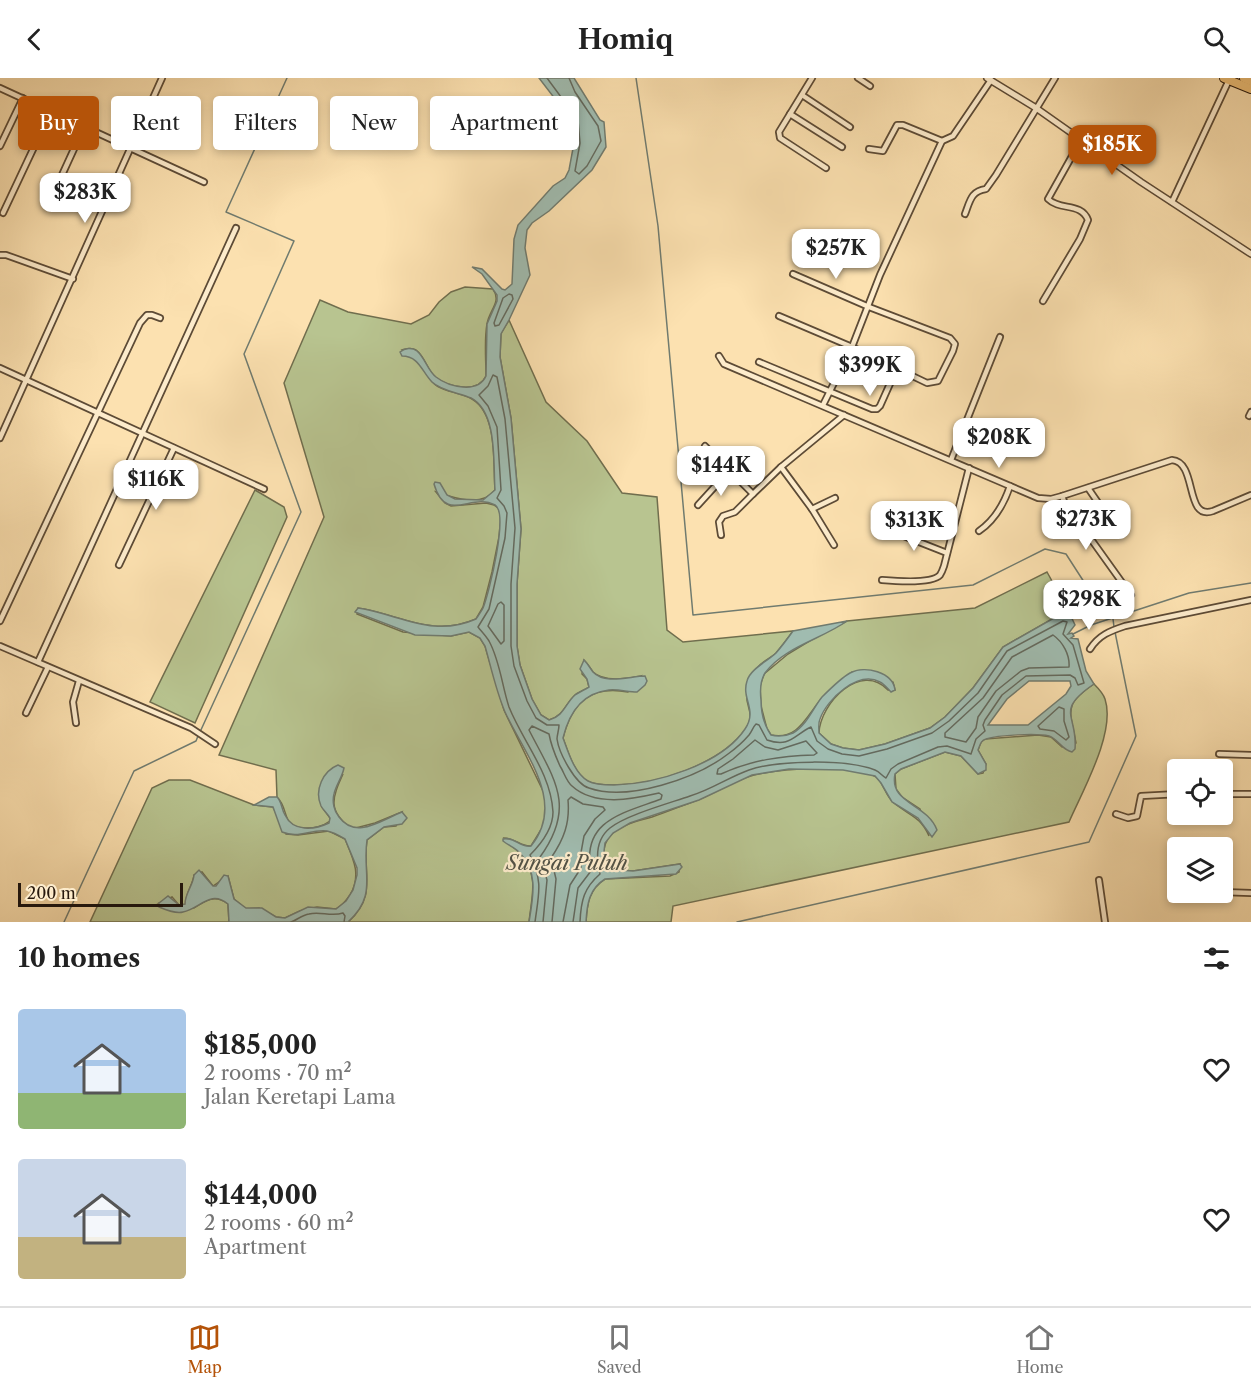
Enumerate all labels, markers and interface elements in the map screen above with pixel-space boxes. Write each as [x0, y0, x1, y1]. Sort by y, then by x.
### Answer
icon: back [18, 23, 51, 56]
text: Homiq [578, 23, 673, 56]
icon: search [1200, 23, 1233, 56]
chip: Buy [18, 96, 99, 150]
chip: Rent [111, 96, 201, 150]
chip: Filters [213, 96, 318, 150]
chip: New [330, 96, 418, 150]
chip: Apartment [430, 96, 579, 150]
pin: $185K [1070, 125, 1154, 176]
text: $185K [1082, 132, 1142, 156]
pin: $283K [43, 173, 127, 224]
text: $283K [54, 180, 116, 204]
pin: $257K [794, 229, 878, 280]
text: $257K [806, 236, 866, 260]
pin: $399K [828, 346, 912, 397]
text: $399K [839, 353, 901, 377]
pin: $208K [957, 418, 1041, 469]
text: $208K [967, 425, 1031, 449]
pin: $144K [679, 446, 763, 497]
text: $144K [691, 453, 751, 477]
pin: $116K [114, 460, 198, 511]
text: $116K [127, 467, 185, 491]
pin: $273K [1044, 500, 1128, 551]
pin: $313K [872, 501, 956, 552]
text: $273K [1056, 507, 1116, 531]
text: $313K [885, 508, 943, 532]
pin: $298K [1047, 580, 1131, 631]
text: $298K [1057, 587, 1121, 611]
map controls [1167, 759, 1233, 903]
button: locate [1167, 759, 1233, 825]
button: layers [1167, 837, 1233, 903]
water label: Sungai Puluh [505, 851, 628, 875]
scale bar [18, 880, 183, 908]
text: 200 m [27, 883, 76, 903]
text: 10 homes [18, 942, 140, 974]
icon: filters [1200, 942, 1233, 975]
text: $185,000 [204, 1029, 317, 1061]
icon: home [66, 1033, 138, 1105]
icon: heart [1200, 1053, 1233, 1086]
text: 2 rooms · 70 m² [204, 1061, 352, 1085]
text: Jalan Keretapi Lama [204, 1085, 396, 1109]
text: $144,000 [204, 1179, 318, 1211]
icon: home [66, 1183, 138, 1255]
icon: heart [1200, 1203, 1233, 1236]
text: 2 rooms · 60 m² [204, 1211, 354, 1235]
text: Apartment [204, 1235, 307, 1259]
tab: Map [188, 1321, 222, 1377]
tab: Saved [597, 1321, 641, 1377]
tab: Home [1016, 1321, 1063, 1377]

